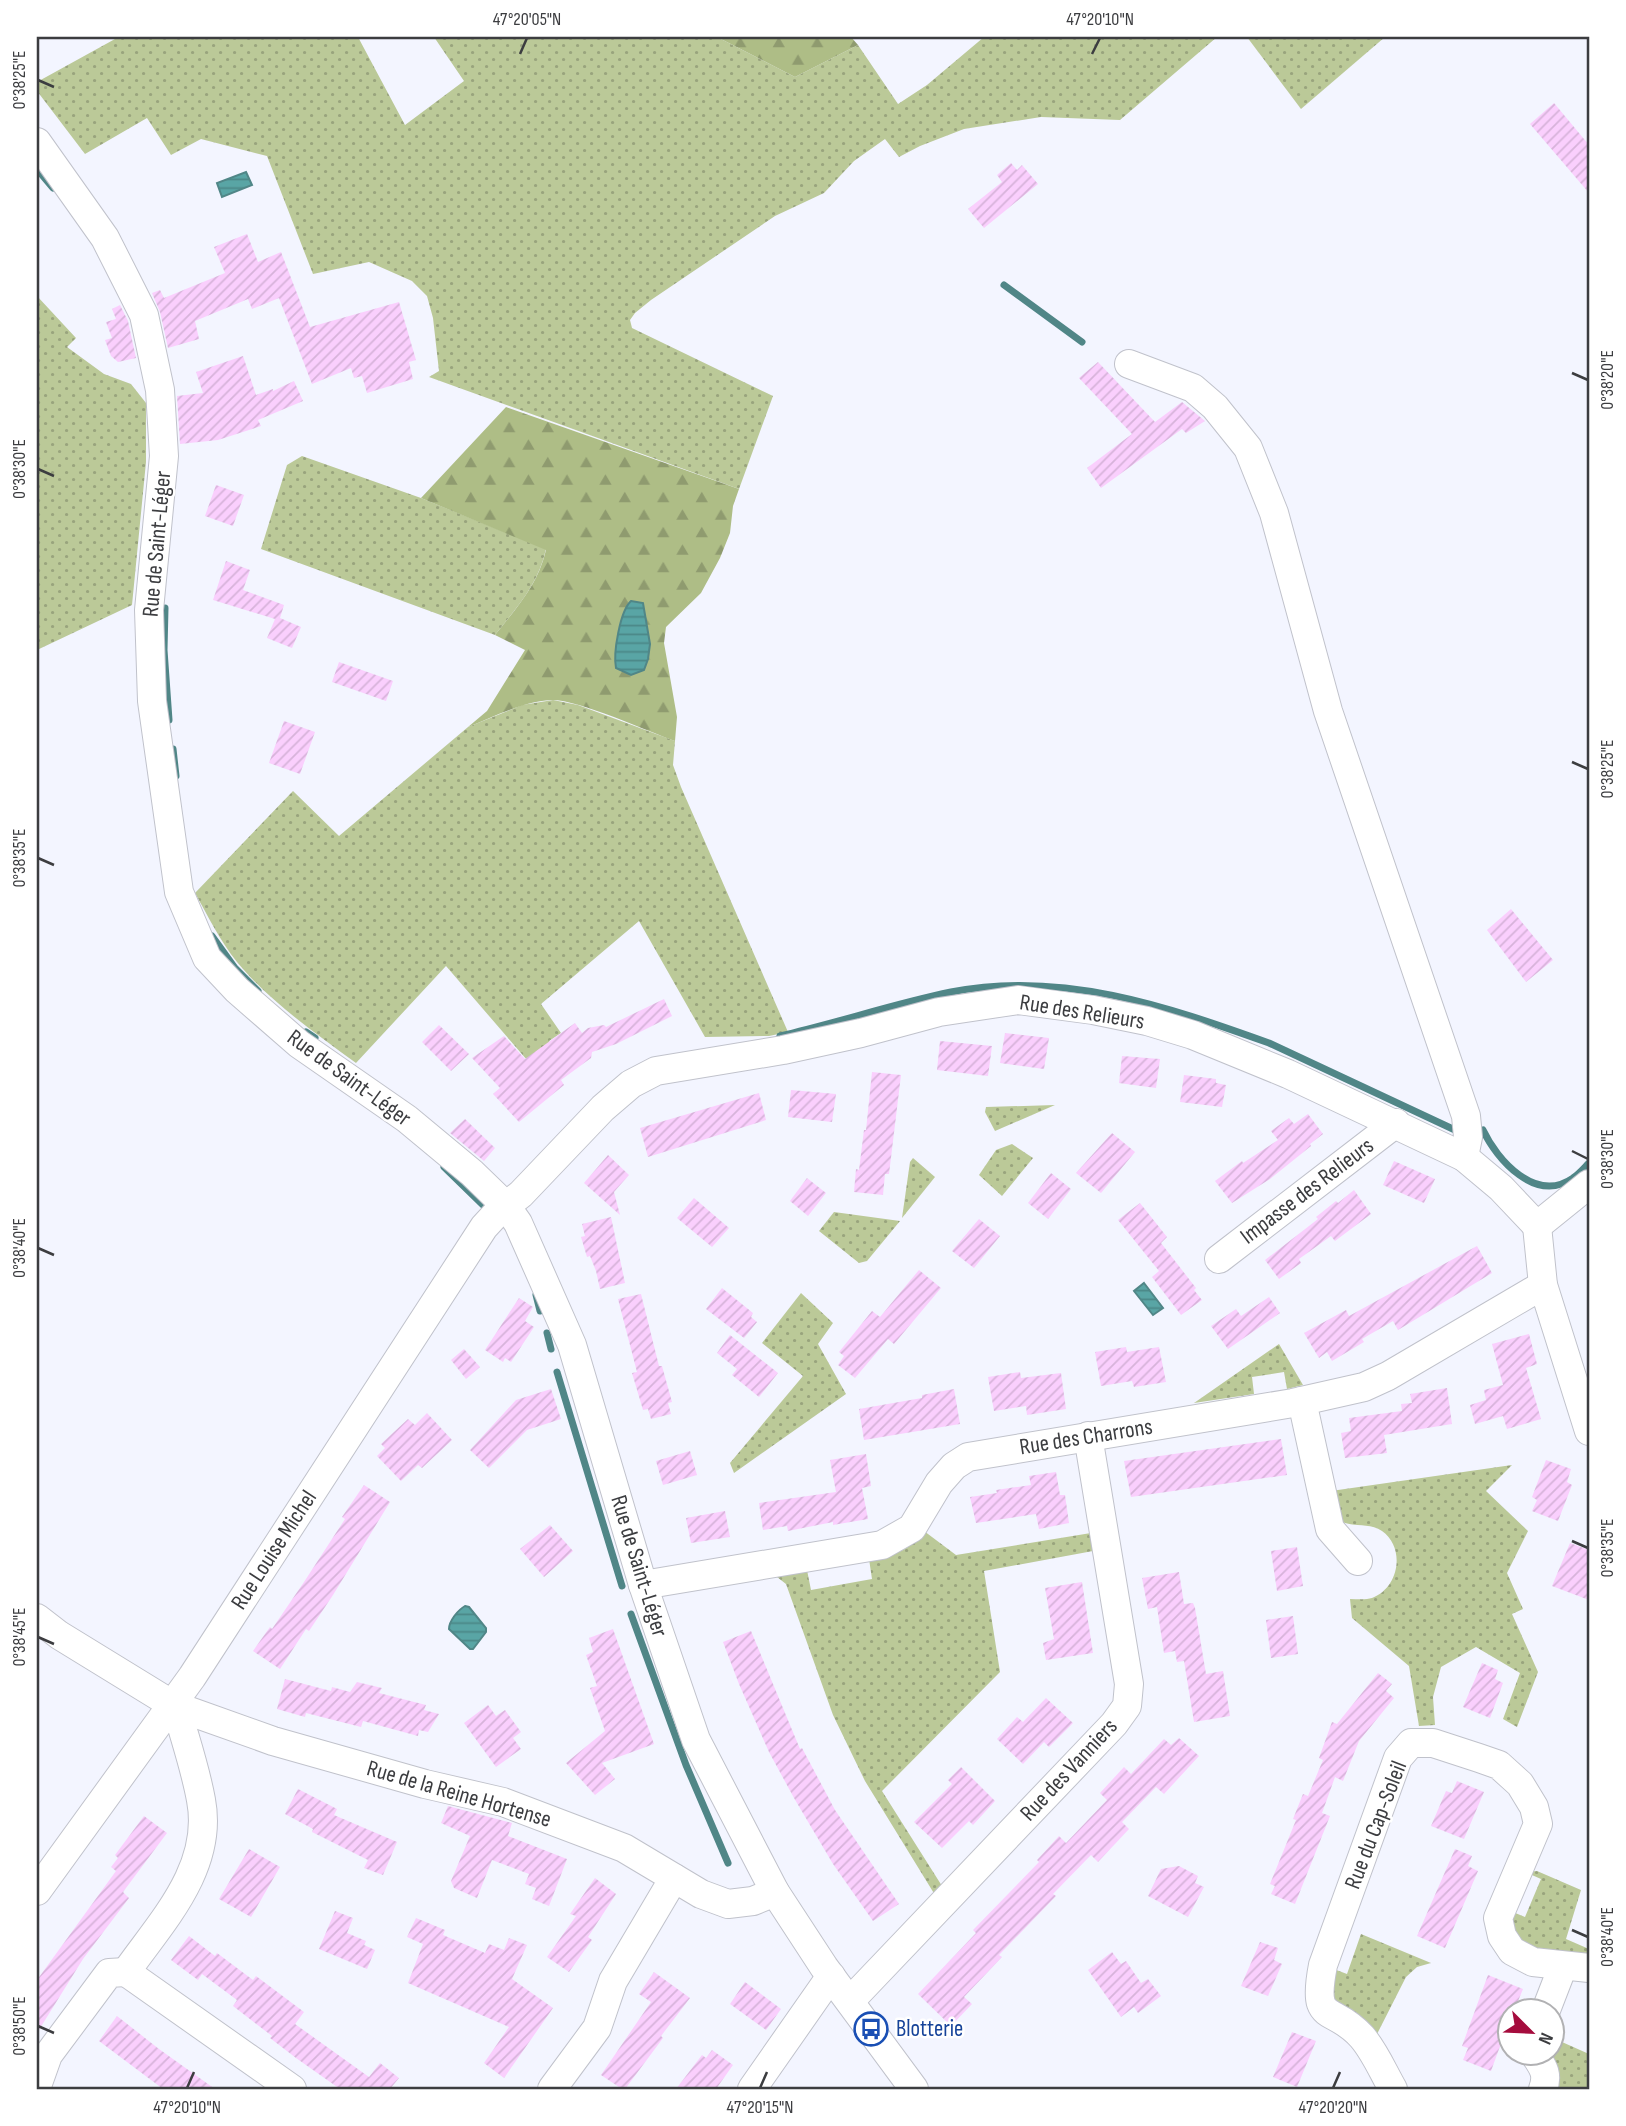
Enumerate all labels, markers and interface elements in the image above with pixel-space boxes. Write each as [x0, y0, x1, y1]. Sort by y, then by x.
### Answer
text: 47°20'05"N [493, 9, 561, 30]
text: 47°20'10"N [1066, 9, 1134, 30]
text: 0°38'25"E [9, 51, 30, 109]
text: 0°38'20"E [1597, 350, 1618, 410]
text: 0°38'30"E [9, 439, 30, 499]
street label: Rue de Saint-Léger [137, 469, 177, 618]
text: 0°38'25"E [1597, 740, 1618, 798]
text: 0°38'35"E [9, 829, 30, 887]
street label: Rue des Relieurs [1018, 988, 1146, 1036]
street label: Rue de Saint-Léger [282, 1024, 417, 1133]
text: 0°38'30"E [1597, 1129, 1618, 1189]
street label: Impasse des Relieurs [1235, 1132, 1379, 1250]
text: 0°38'40"E [9, 1218, 30, 1278]
street label: Rue des Charrons [1018, 1413, 1154, 1461]
street label: Rue Louise Michel [225, 1485, 323, 1615]
street label: Rue de Saint-Léger [604, 1492, 674, 1641]
text: 0°38'35"E [1597, 1519, 1618, 1577]
text: 0°38'45"E [9, 1608, 30, 1667]
street label: Rue des Vanniers [1014, 1713, 1124, 1827]
street label: Rue de la Reine Hortense [364, 1754, 554, 1834]
street label: Rue du Cap-Soleil [1339, 1757, 1413, 1893]
text: 0°38'40"E [1597, 1907, 1618, 1967]
text: 0°38'50"E [9, 1996, 30, 2056]
north arrow [1496, 1996, 1566, 2066]
bus stop icon: Blotterie [852, 2010, 890, 2048]
place label: Blotterie [896, 2015, 963, 2043]
text: N [1533, 2029, 1558, 2048]
text: 47°20'10"N [153, 2097, 221, 2118]
text: 47°20'15"N [727, 2097, 793, 2118]
text: 47°20'20"N [1299, 2097, 1367, 2118]

